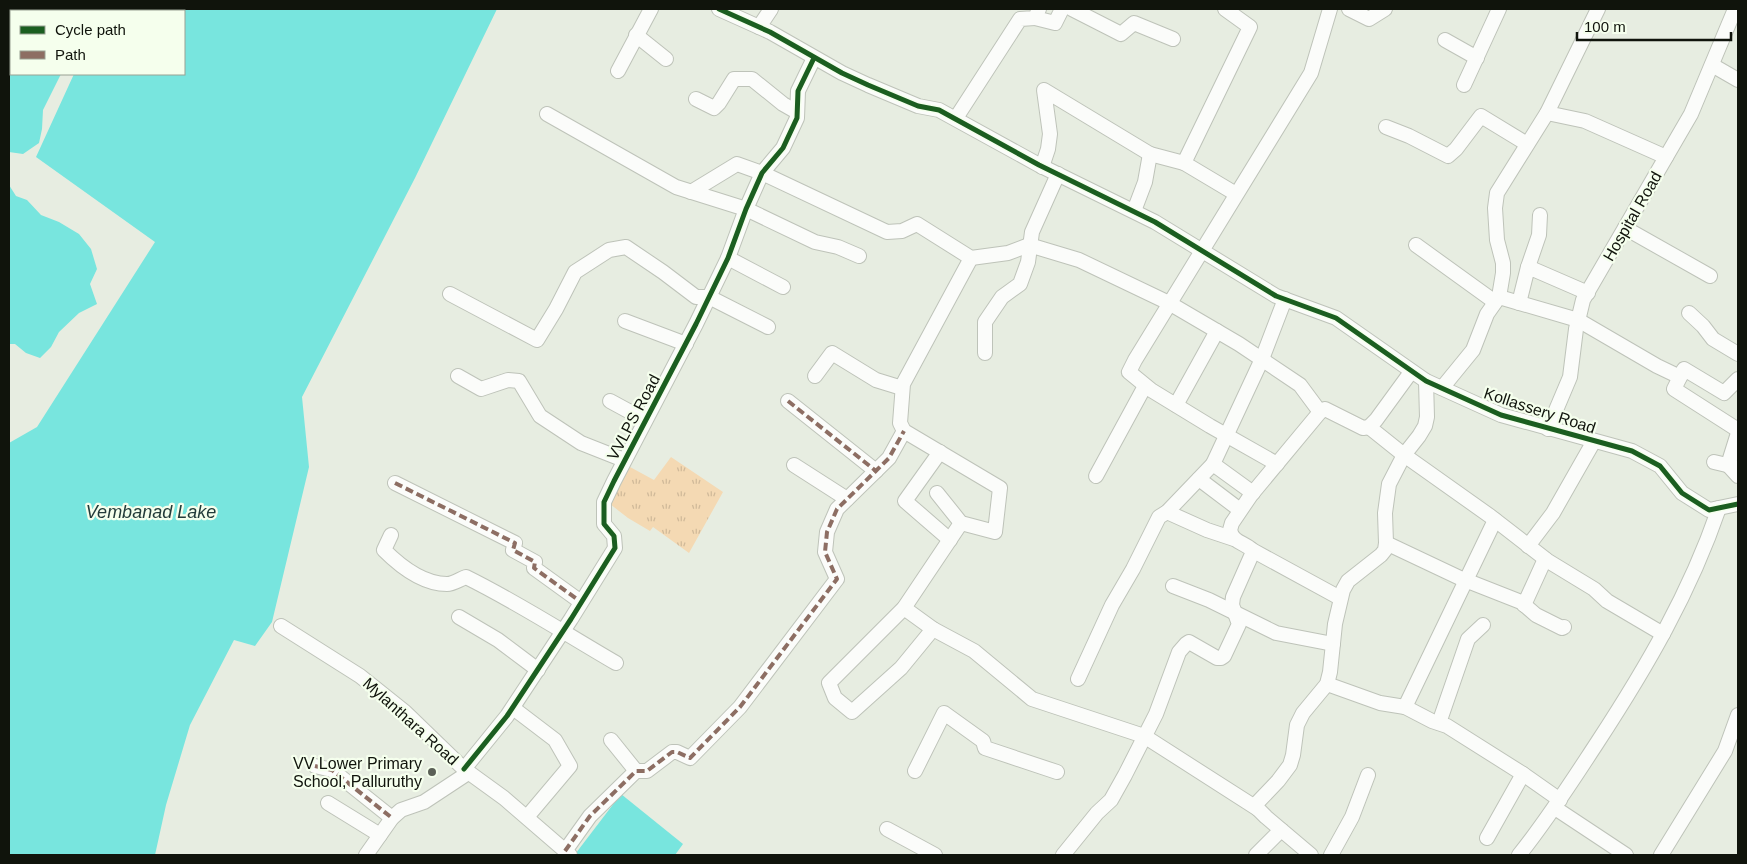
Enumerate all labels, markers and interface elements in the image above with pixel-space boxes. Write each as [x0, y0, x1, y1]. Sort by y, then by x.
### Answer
legend [10, 10, 185, 75]
scale bar [1577, 10, 1731, 42]
text: 100 m [1584, 18, 1626, 35]
text: Cycle path [55, 21, 126, 38]
text: Path [55, 46, 86, 63]
street label: Hospital Road [1600, 168, 1665, 264]
street label: VVLPS Road [604, 372, 663, 463]
street label: Kollassery Road [1482, 384, 1598, 437]
water label: Vembanad Lake [86, 502, 216, 522]
street label: Mylanthara Road [360, 674, 462, 768]
place label: VV Lower Primary School, Palluruthy [293, 755, 422, 790]
marker: VV Lower Primary School, Palluruthy [426, 766, 438, 778]

